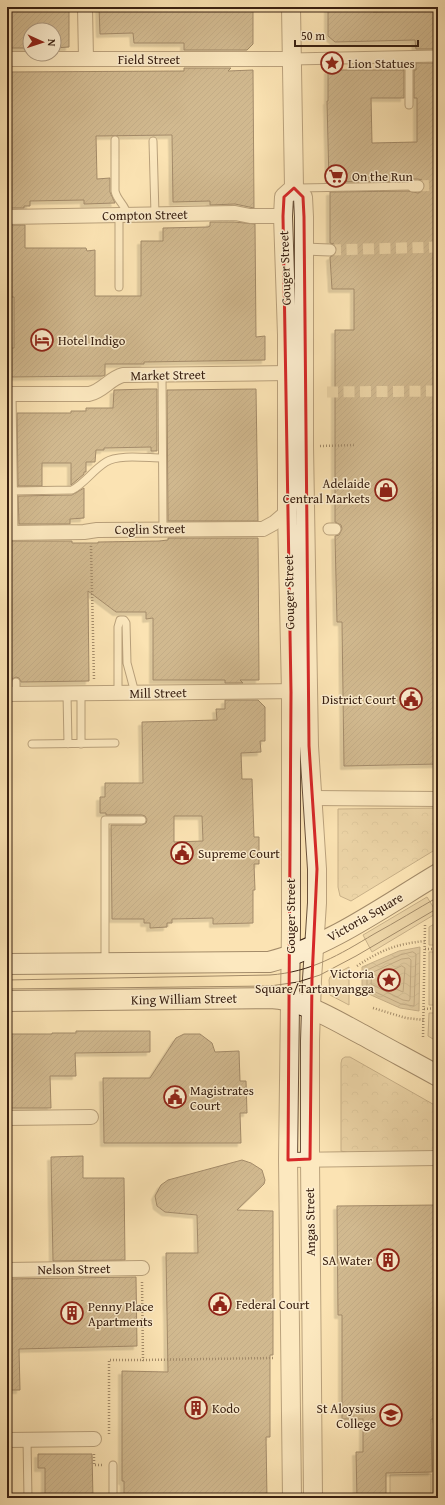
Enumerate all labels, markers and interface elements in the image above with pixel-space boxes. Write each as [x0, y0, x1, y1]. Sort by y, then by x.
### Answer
north arrow [22, 22, 62, 62]
scale bar [295, 22, 418, 48]
text: 50 m [301, 27, 325, 44]
text: N [44, 38, 60, 47]
street label: Field Street [118, 50, 181, 69]
place icon: Lion Statues [319, 50, 345, 76]
place label: Lion Statues [348, 54, 415, 73]
supermarket icon: On the Run [323, 163, 349, 189]
place label: On the Run [352, 167, 413, 186]
street label: Compton Street [102, 205, 188, 225]
street label: Gouger Street [274, 230, 296, 306]
hotel icon: Hotel Indigo [29, 327, 55, 353]
place label: Hotel Indigo [58, 331, 126, 350]
street label: Market Street [130, 365, 206, 385]
place label: Adelaide Central Markets [283, 474, 370, 508]
shop icon: Adelaide Central Markets [373, 477, 399, 503]
street label: Coglin Street [115, 519, 186, 539]
street label: Gouger Street [279, 554, 299, 630]
street label: Mill Street [129, 683, 187, 703]
public building icon: District Court [398, 686, 424, 712]
place label: District Court [322, 690, 396, 709]
public building icon: Supreme Court [169, 840, 195, 866]
place label: Supreme Court [198, 844, 280, 863]
street label: Gouger Street [281, 878, 300, 954]
street label: Victoria Square [324, 888, 406, 946]
place label: Victoria Square/Tartanyangga [255, 964, 375, 998]
place icon: Victoria Square/Tartanyangga [376, 967, 402, 993]
street label: King William Street [131, 989, 238, 1009]
place label: Magistrates Court [190, 1081, 254, 1115]
public building icon: Magistrates Court [162, 1084, 188, 1110]
street label: Angas Street [300, 1187, 320, 1257]
building icon: SA Water [375, 1247, 401, 1273]
place label: SA Water [322, 1251, 373, 1270]
street label: Nelson Street [37, 1259, 111, 1279]
public building icon: Federal Court [207, 1291, 233, 1317]
place label: Federal Court [236, 1295, 310, 1314]
place label: Penny Place Apartments [88, 1297, 154, 1331]
building icon: Penny Place Apartments [59, 1300, 85, 1326]
building icon: Kodo [183, 1395, 209, 1421]
place label: Kodo [212, 1399, 240, 1418]
place label: St Aloysius College [317, 1399, 376, 1433]
school or university icon: St Aloysius College [378, 1402, 404, 1428]

